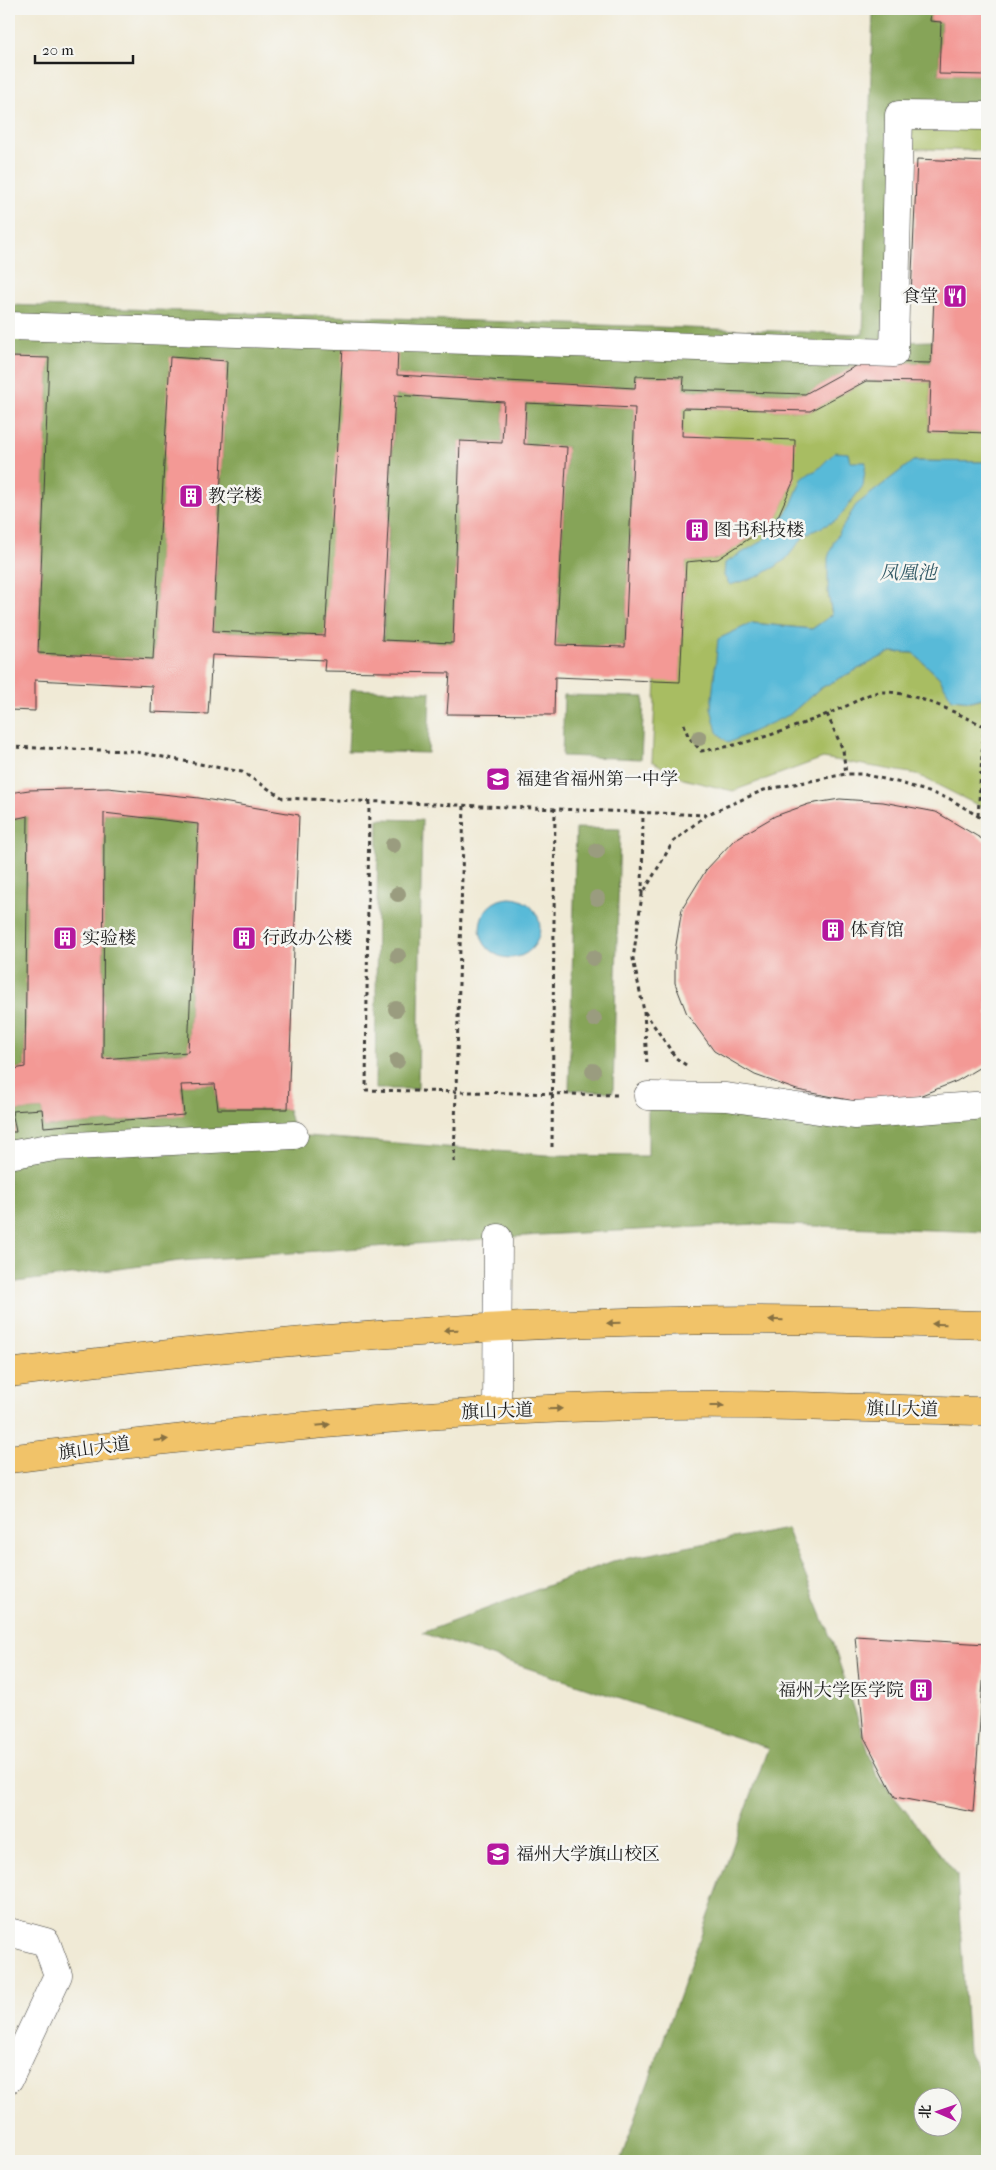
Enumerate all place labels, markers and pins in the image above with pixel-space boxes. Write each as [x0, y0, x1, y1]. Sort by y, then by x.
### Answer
restaurant icon: 食堂 [942, 283, 968, 309]
place label: 食堂 [902, 286, 938, 307]
building icon: 教学楼 [178, 483, 204, 509]
place label: 教学楼 [208, 486, 262, 507]
building icon: 图书科技楼 [684, 517, 710, 543]
place label: 图书科技楼 [714, 520, 804, 541]
school or university icon: 福建省福州第一中学 [485, 766, 511, 792]
place label: 福建省福州第一中学 [516, 769, 678, 790]
building icon: 体育馆 [820, 917, 846, 943]
place label: 体育馆 [850, 920, 904, 941]
building icon: 实验楼 [52, 925, 78, 951]
building icon: 行政办公楼 [231, 925, 257, 951]
place label: 实验楼 [82, 928, 136, 949]
place label: 行政办公楼 [262, 928, 352, 949]
building icon: 福州大学医学院 [908, 1677, 934, 1703]
place label: 福州大学医学院 [778, 1680, 904, 1701]
school or university icon: 福州大学旗山校区 [485, 1841, 511, 1867]
place label: 福州大学旗山校区 [516, 1844, 660, 1865]

